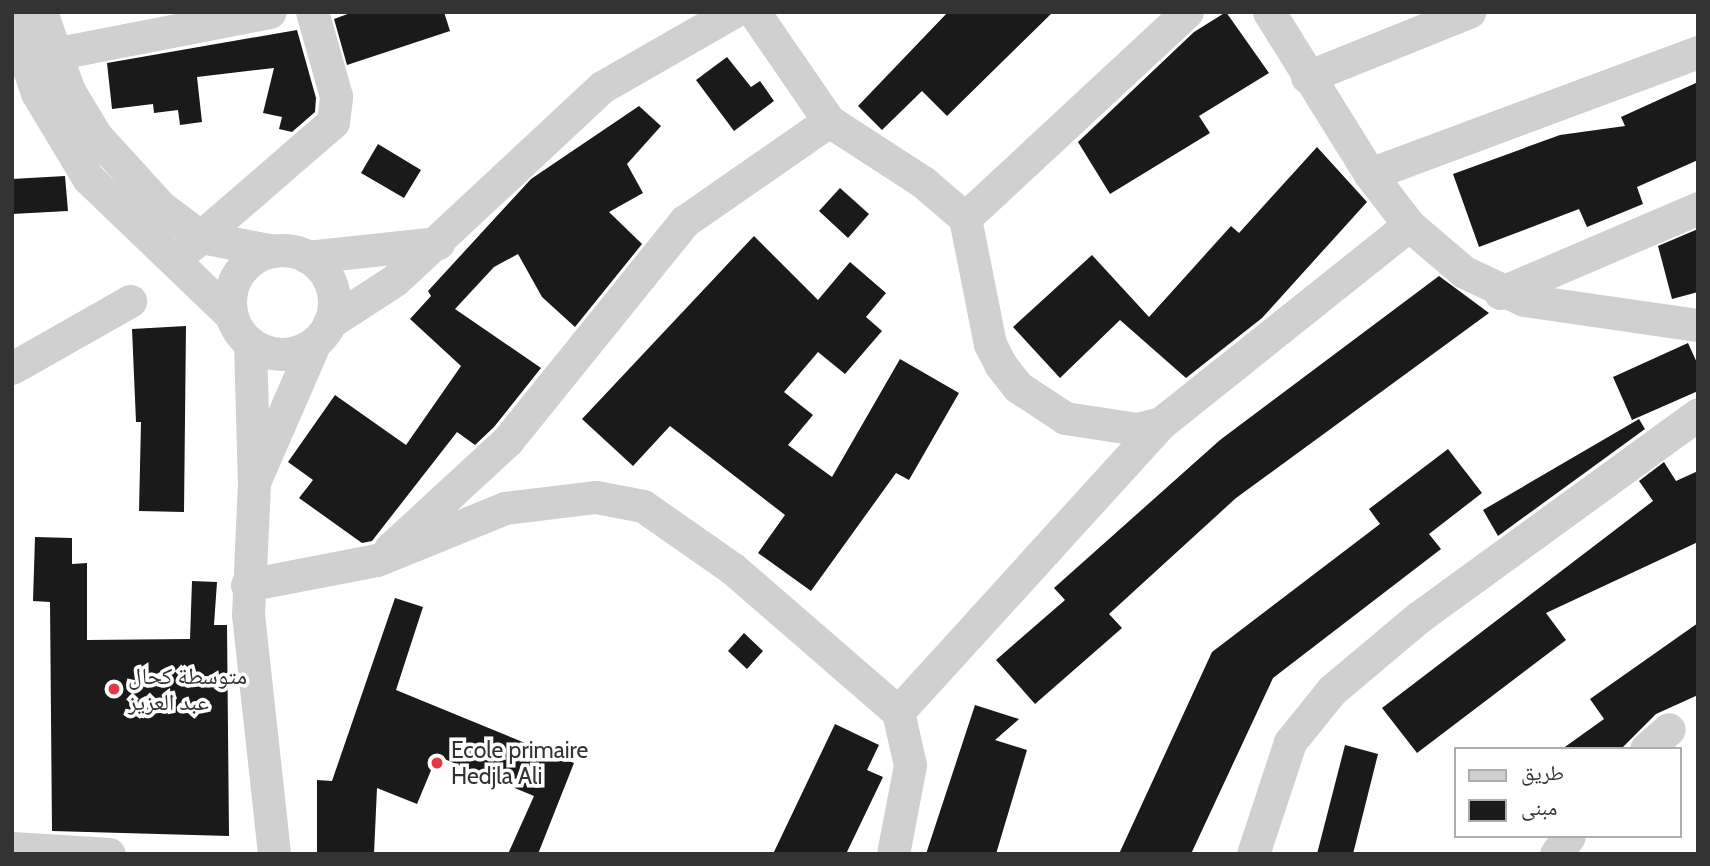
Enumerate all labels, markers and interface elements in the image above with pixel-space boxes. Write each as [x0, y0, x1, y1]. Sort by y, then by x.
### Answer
place label: متوسطة كحال عبد العزيز [128, 662, 247, 716]
marker: متوسطة كحال عبد العزيز [106, 681, 122, 697]
place label: Ecole primaire Hedjla Ali [451, 736, 588, 790]
legend [1454, 747, 1682, 838]
marker: Ecole primaire Hedjla Ali [429, 755, 445, 771]
text: طريق [1521, 760, 1564, 785]
text: مبنى [1521, 795, 1557, 820]

